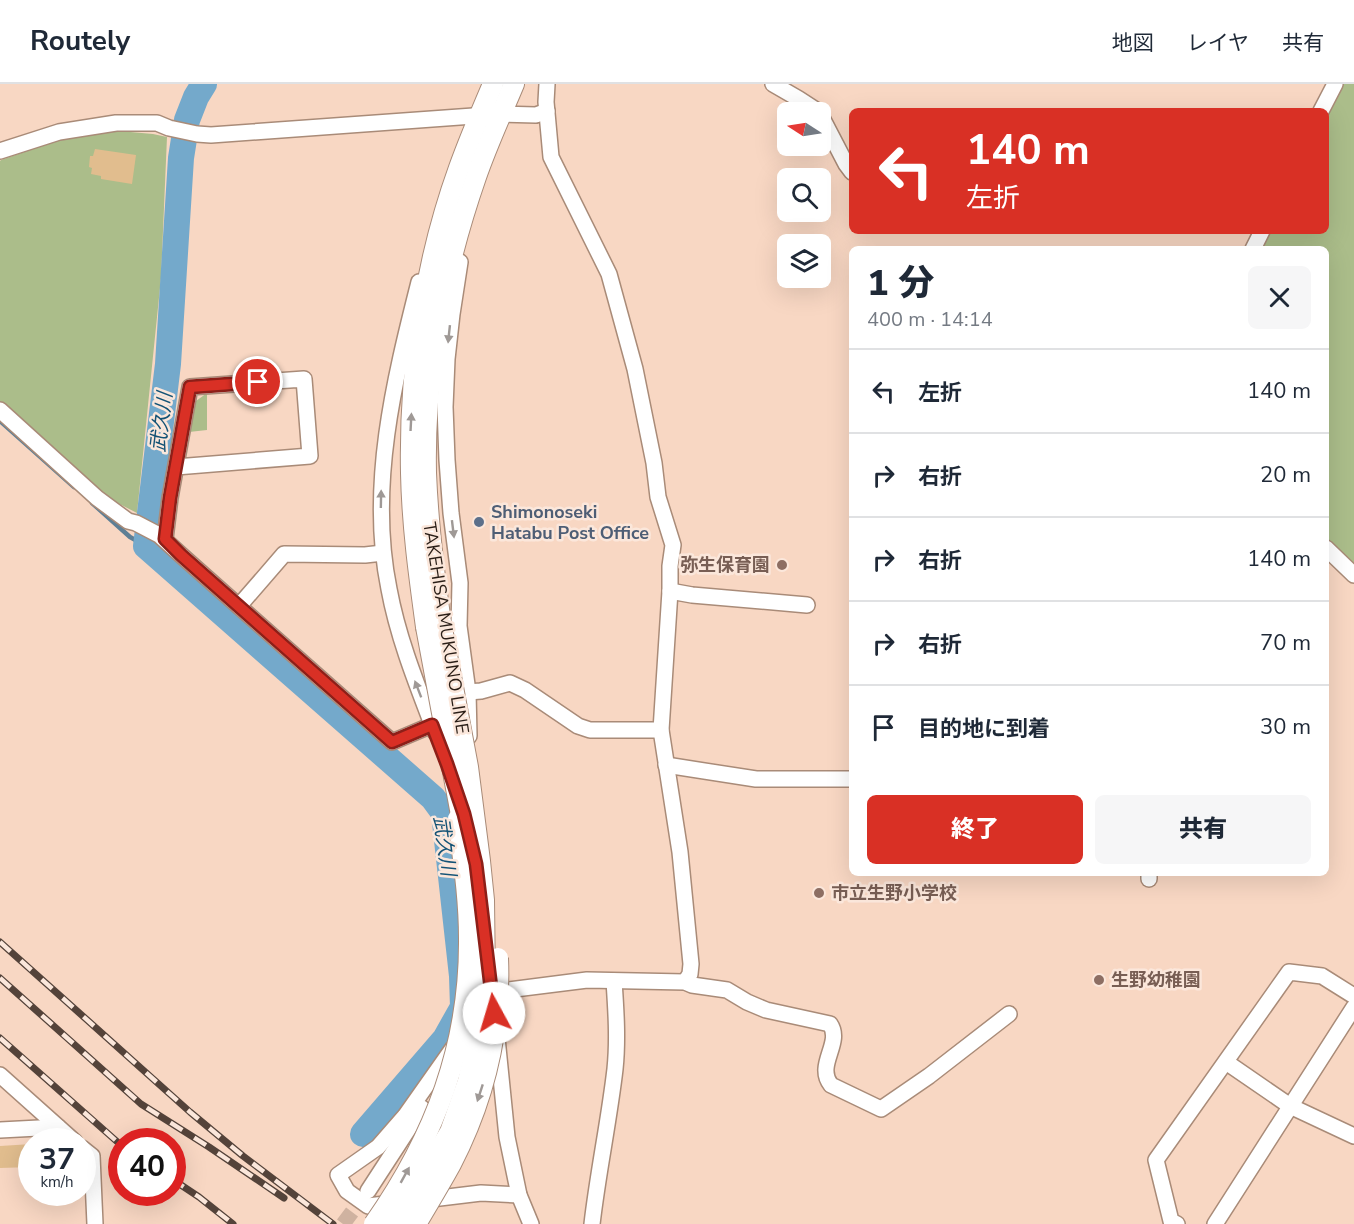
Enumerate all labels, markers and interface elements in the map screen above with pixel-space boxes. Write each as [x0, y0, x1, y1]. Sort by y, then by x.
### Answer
text: Routely [30, 22, 130, 60]
text: 地図 [1112, 29, 1154, 57]
text: レイヤ [1187, 29, 1249, 57]
text: 共有 [1282, 29, 1324, 57]
north arrow [777, 102, 831, 156]
map controls [777, 102, 831, 288]
text: 140 m [966, 122, 1090, 179]
icon: left [867, 132, 945, 210]
button: search [777, 168, 831, 222]
text: 左折 [966, 180, 1020, 217]
button: layers [777, 234, 831, 288]
text: 1 分 [867, 259, 935, 308]
button: close [1248, 266, 1311, 329]
text: 400 m · 14:14 [867, 306, 993, 333]
one-way arrow [445, 325, 454, 344]
pin [232, 356, 283, 407]
icon: arrive [241, 365, 274, 398]
icon: left [867, 375, 900, 408]
text: 140 m [1247, 376, 1311, 406]
text: 左折 [918, 378, 962, 408]
water label: 武久川 [144, 389, 179, 453]
one-way arrow [407, 413, 416, 432]
icon: right [867, 459, 900, 492]
text: 20 m [1260, 460, 1311, 490]
text: 右折 [918, 462, 962, 492]
one-way arrow [377, 489, 386, 508]
place label: Shimonoseki Hatabu Post Office [491, 500, 649, 545]
marker: Shimonoseki Hatabu Post Office [472, 515, 486, 529]
street label: TAKEHISA MUKUNO LINE [417, 520, 475, 736]
one-way arrow [448, 520, 458, 539]
icon: right [867, 543, 900, 576]
text: 140 m [1247, 544, 1311, 574]
text: 右折 [918, 546, 962, 576]
place label: 弥生保育園 [680, 553, 770, 577]
marker: 弥生保育園 [775, 558, 789, 572]
icon: right [867, 627, 900, 660]
text: 70 m [1260, 628, 1311, 658]
text: 右折 [918, 630, 962, 660]
one-way arrow [413, 680, 422, 698]
icon: arrive [867, 711, 900, 744]
text: 30 m [1260, 712, 1311, 742]
text: 目的地に到着 [918, 714, 1050, 744]
button: 終了 [867, 795, 1083, 864]
button: 共有 [1095, 795, 1311, 864]
water label: 武久川 [427, 814, 462, 880]
place label: 市立生野小学校 [831, 881, 957, 905]
marker: 市立生野小学校 [812, 886, 826, 900]
place label: 生野幼稚園 [1111, 968, 1201, 992]
marker: 生野幼稚園 [1092, 973, 1106, 987]
position arrow [462, 981, 526, 1045]
one-way arrow [475, 1084, 484, 1102]
speed limit sign: 40 [108, 1128, 186, 1206]
text: 37 [39, 1139, 75, 1180]
one-way arrow [400, 1166, 410, 1183]
text: km/h [40, 1172, 74, 1192]

